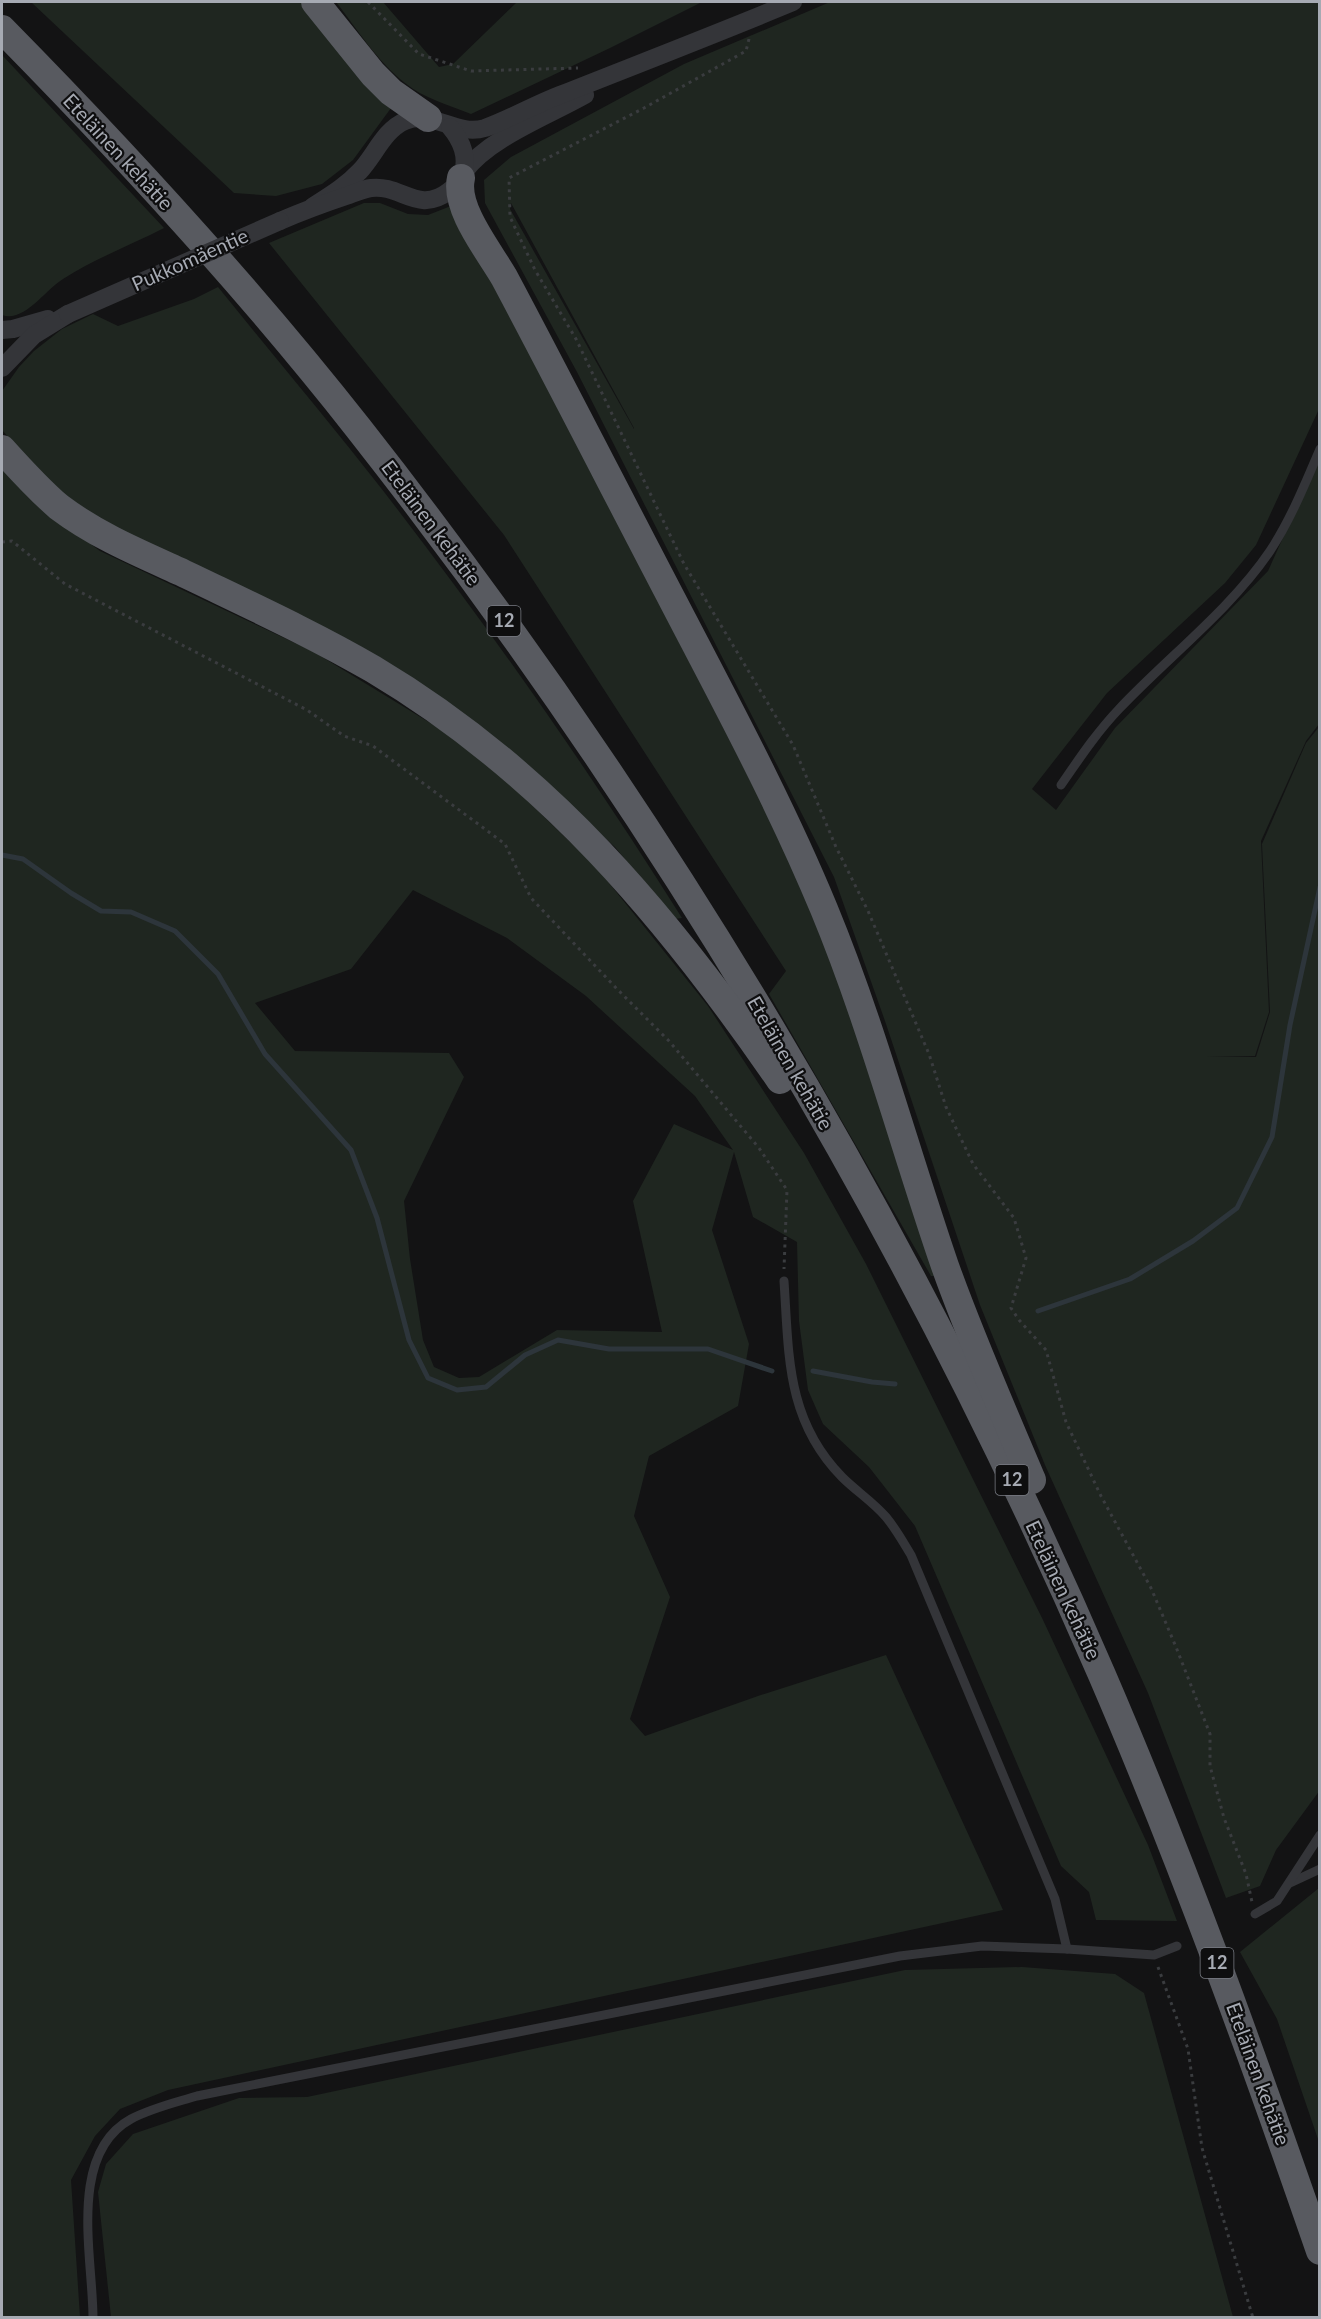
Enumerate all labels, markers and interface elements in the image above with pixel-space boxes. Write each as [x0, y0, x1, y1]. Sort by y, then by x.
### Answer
street label: Eteläinen kehätie [59, 88, 179, 214]
street label: Pukkomäentie [128, 223, 252, 295]
street label: Eteläinen kehätie [377, 455, 487, 590]
road number: 12 [488, 606, 520, 636]
street label: Eteläinen kehätie [743, 991, 839, 1134]
road number: 12 [996, 1465, 1028, 1495]
street label: Eteläinen kehätie [1021, 1516, 1107, 1663]
road number: 12 [1200, 1948, 1234, 1978]
street label: Eteläinen kehätie [1222, 1999, 1296, 2148]

